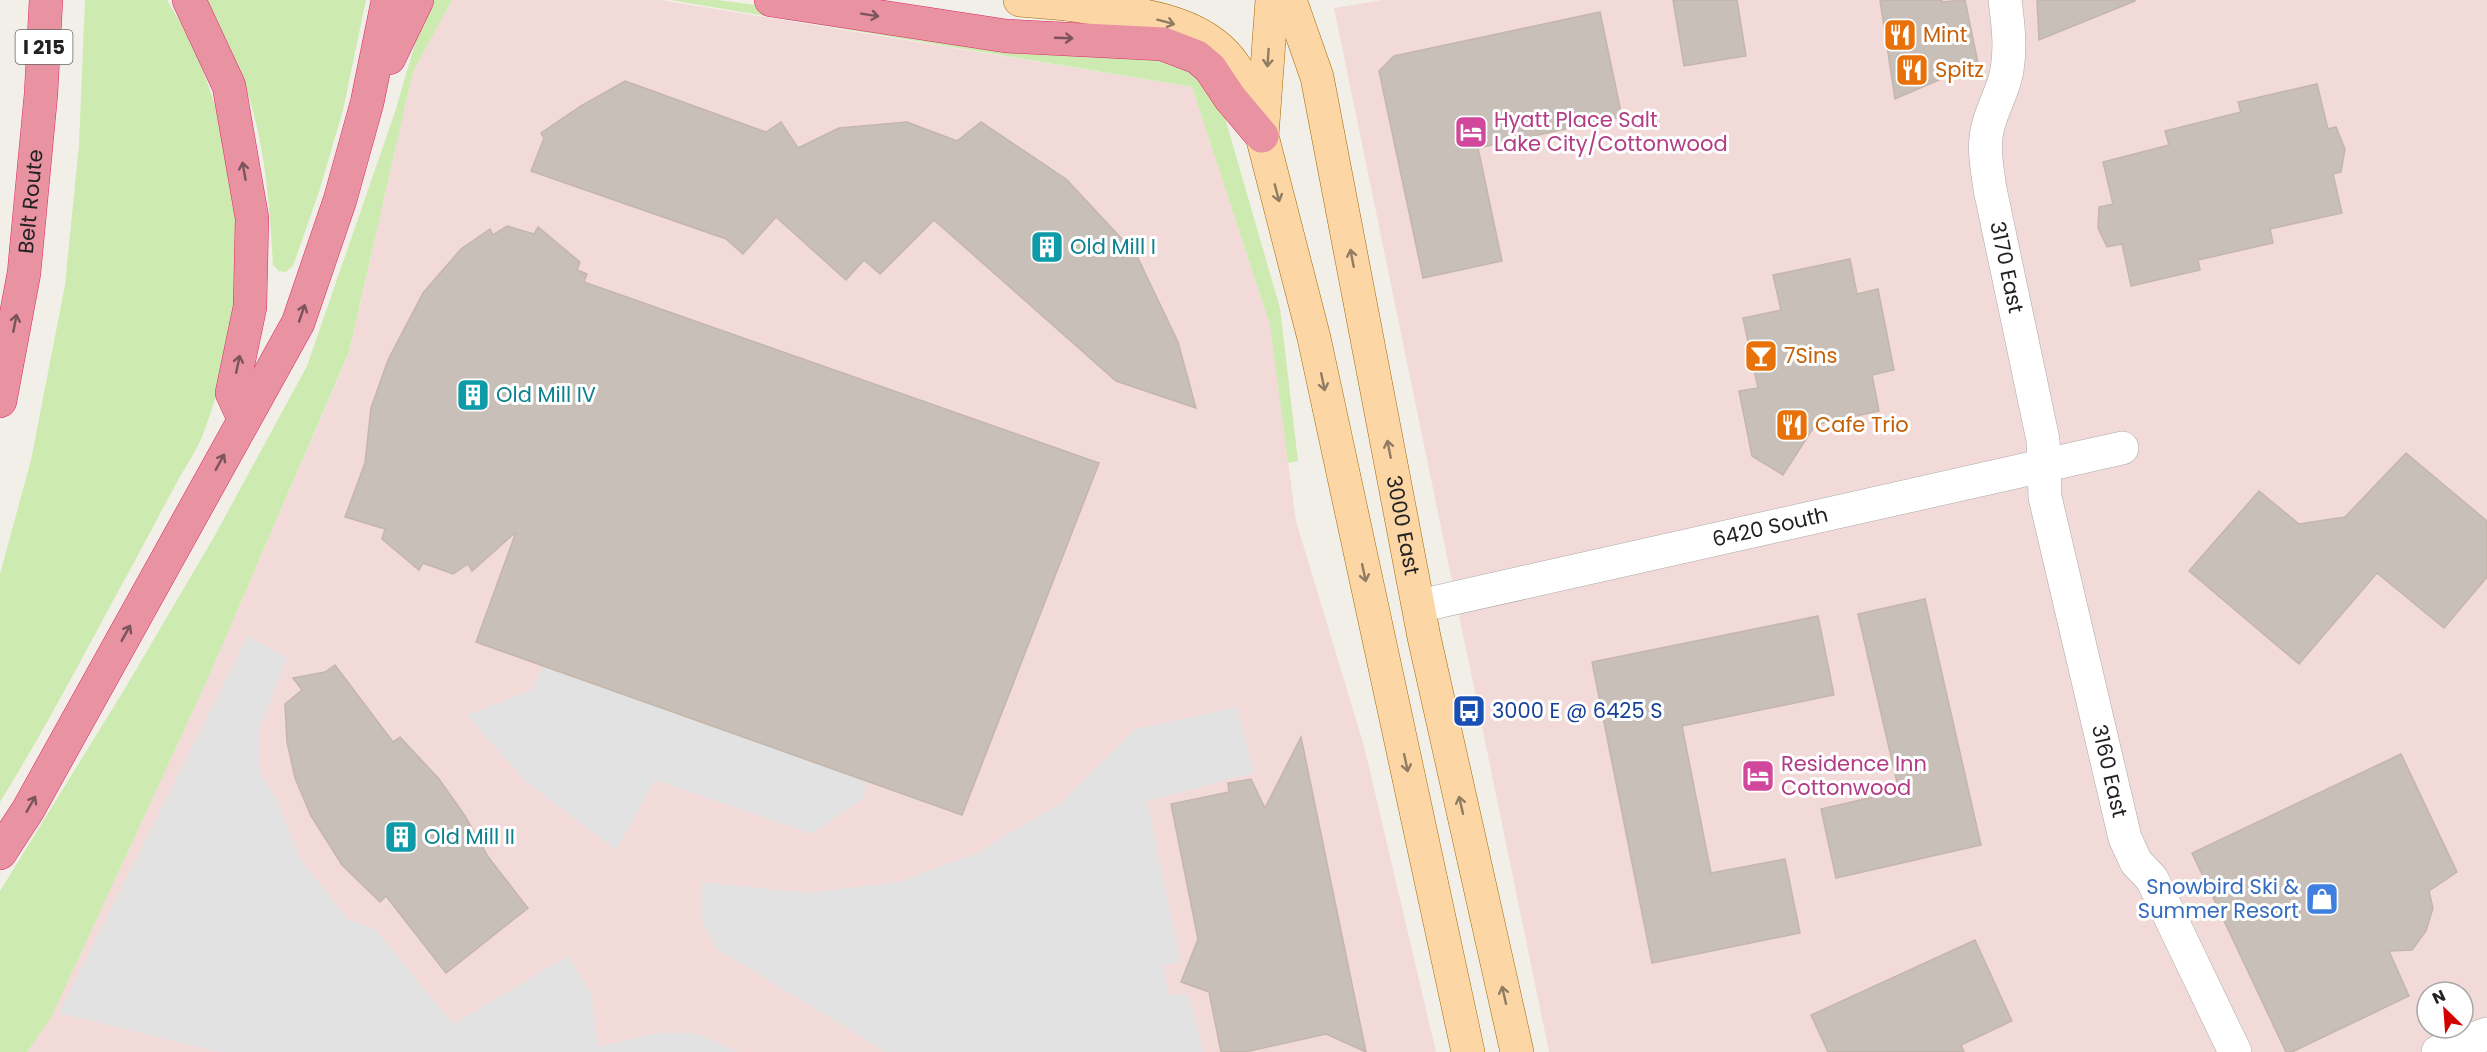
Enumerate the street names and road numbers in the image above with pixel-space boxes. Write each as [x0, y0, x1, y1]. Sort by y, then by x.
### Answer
road number: I 215 [15, 30, 72, 64]
street label: Belt Route [11, 148, 50, 255]
street label: 3170 East [1983, 219, 2031, 316]
street label: 3000 East [1379, 473, 1427, 578]
street label: 6420 South [1709, 500, 1831, 554]
street label: 3160 East [2085, 721, 2135, 820]

